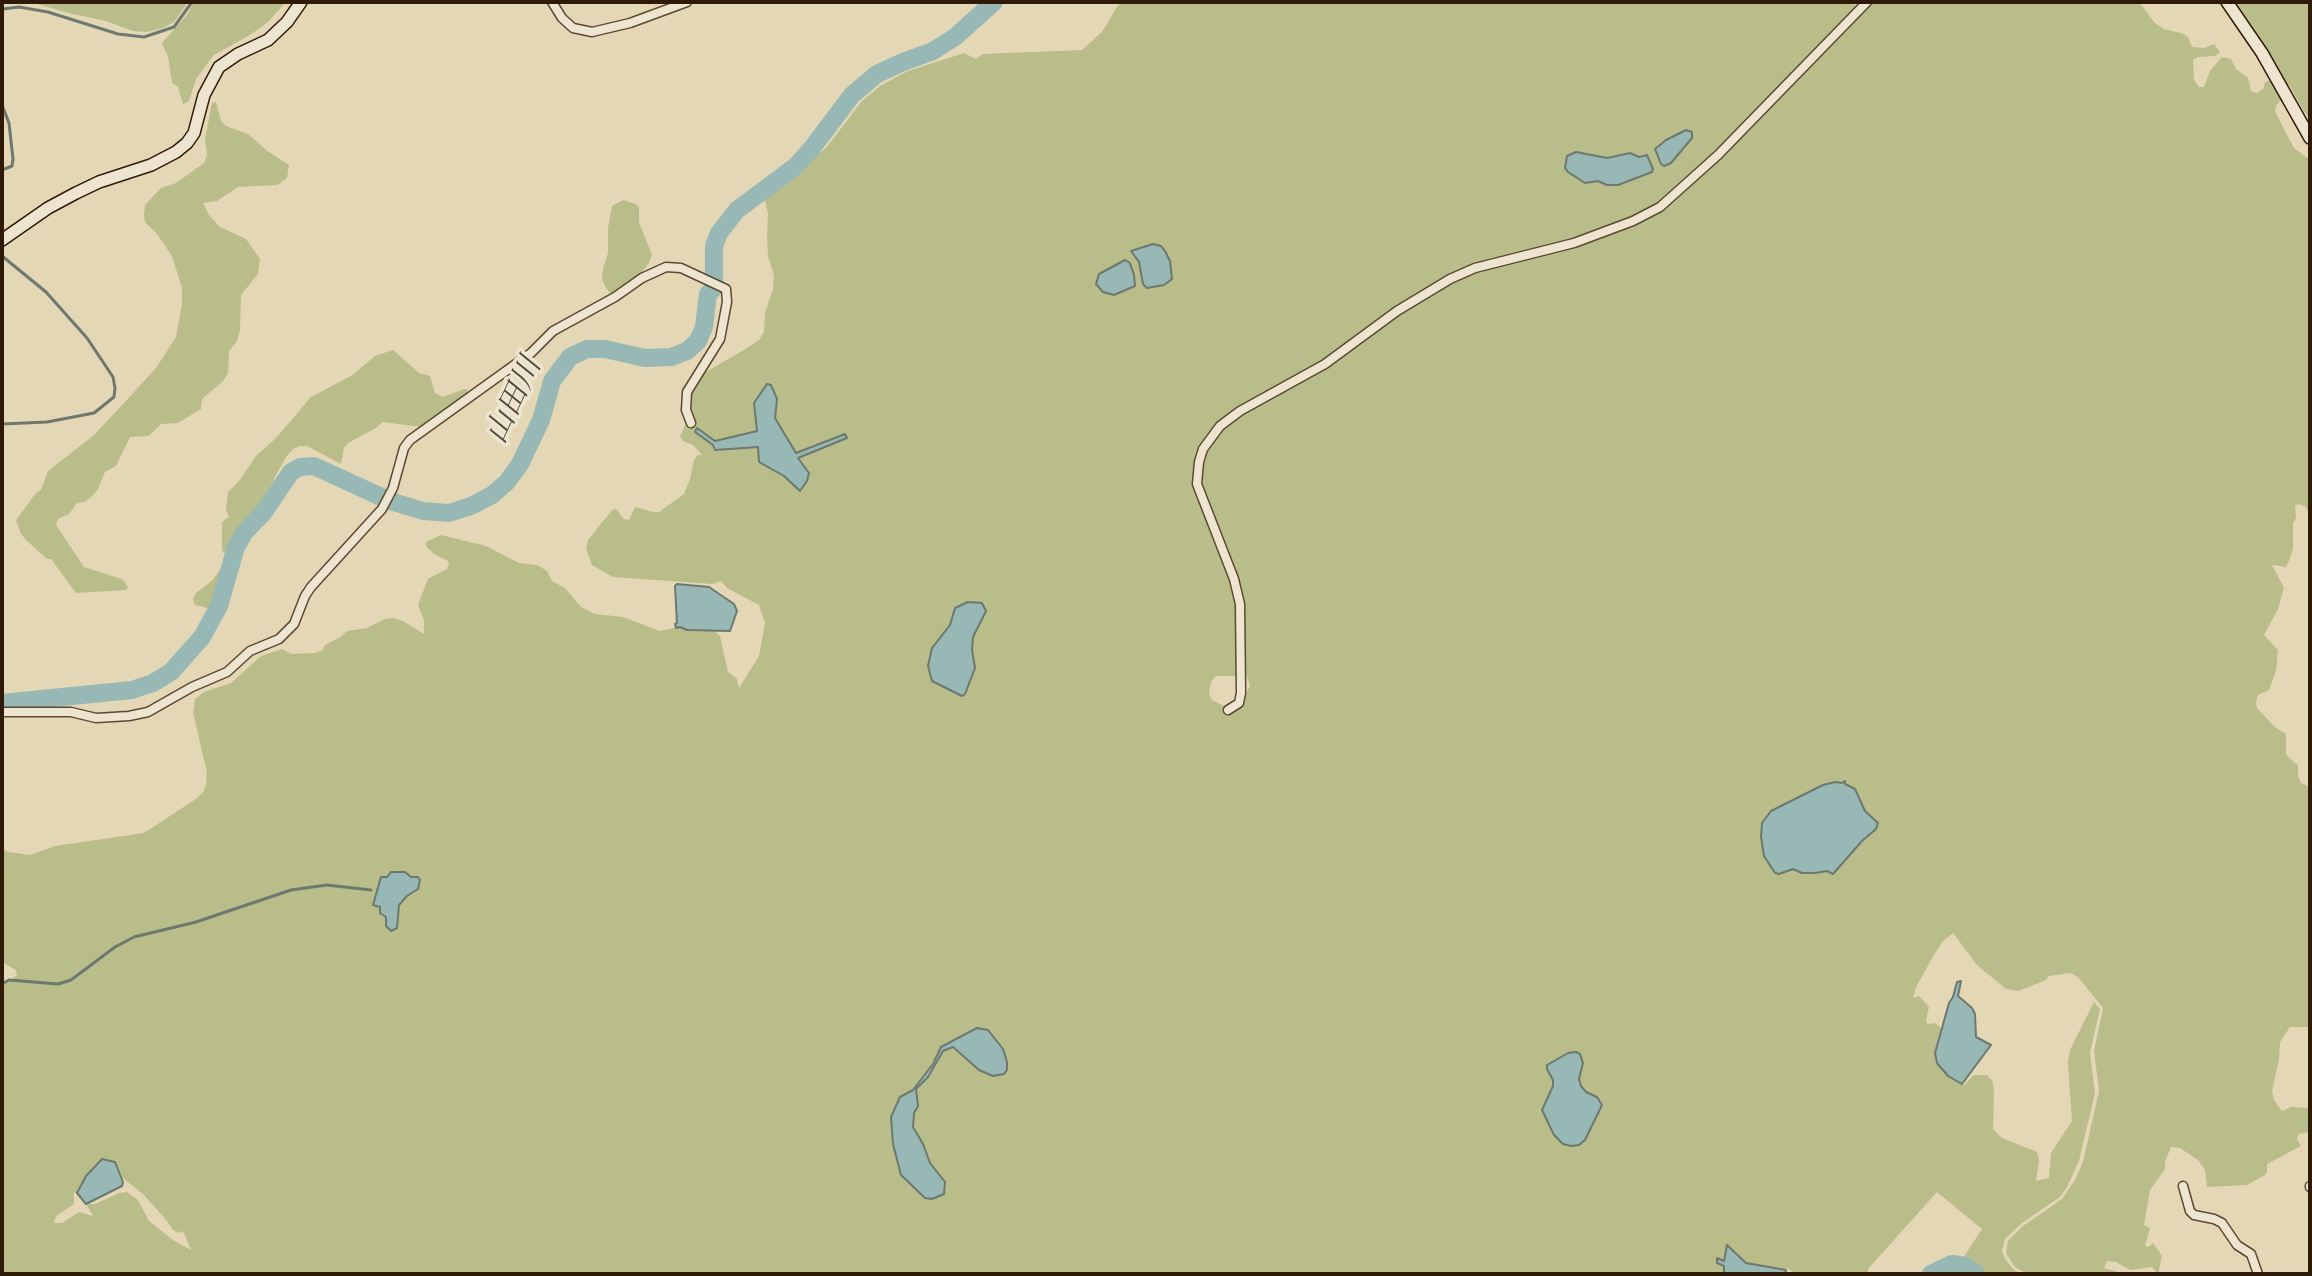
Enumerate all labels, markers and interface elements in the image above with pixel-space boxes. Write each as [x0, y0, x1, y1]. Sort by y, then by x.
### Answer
water label: 山田川 [482, 354, 552, 450]

